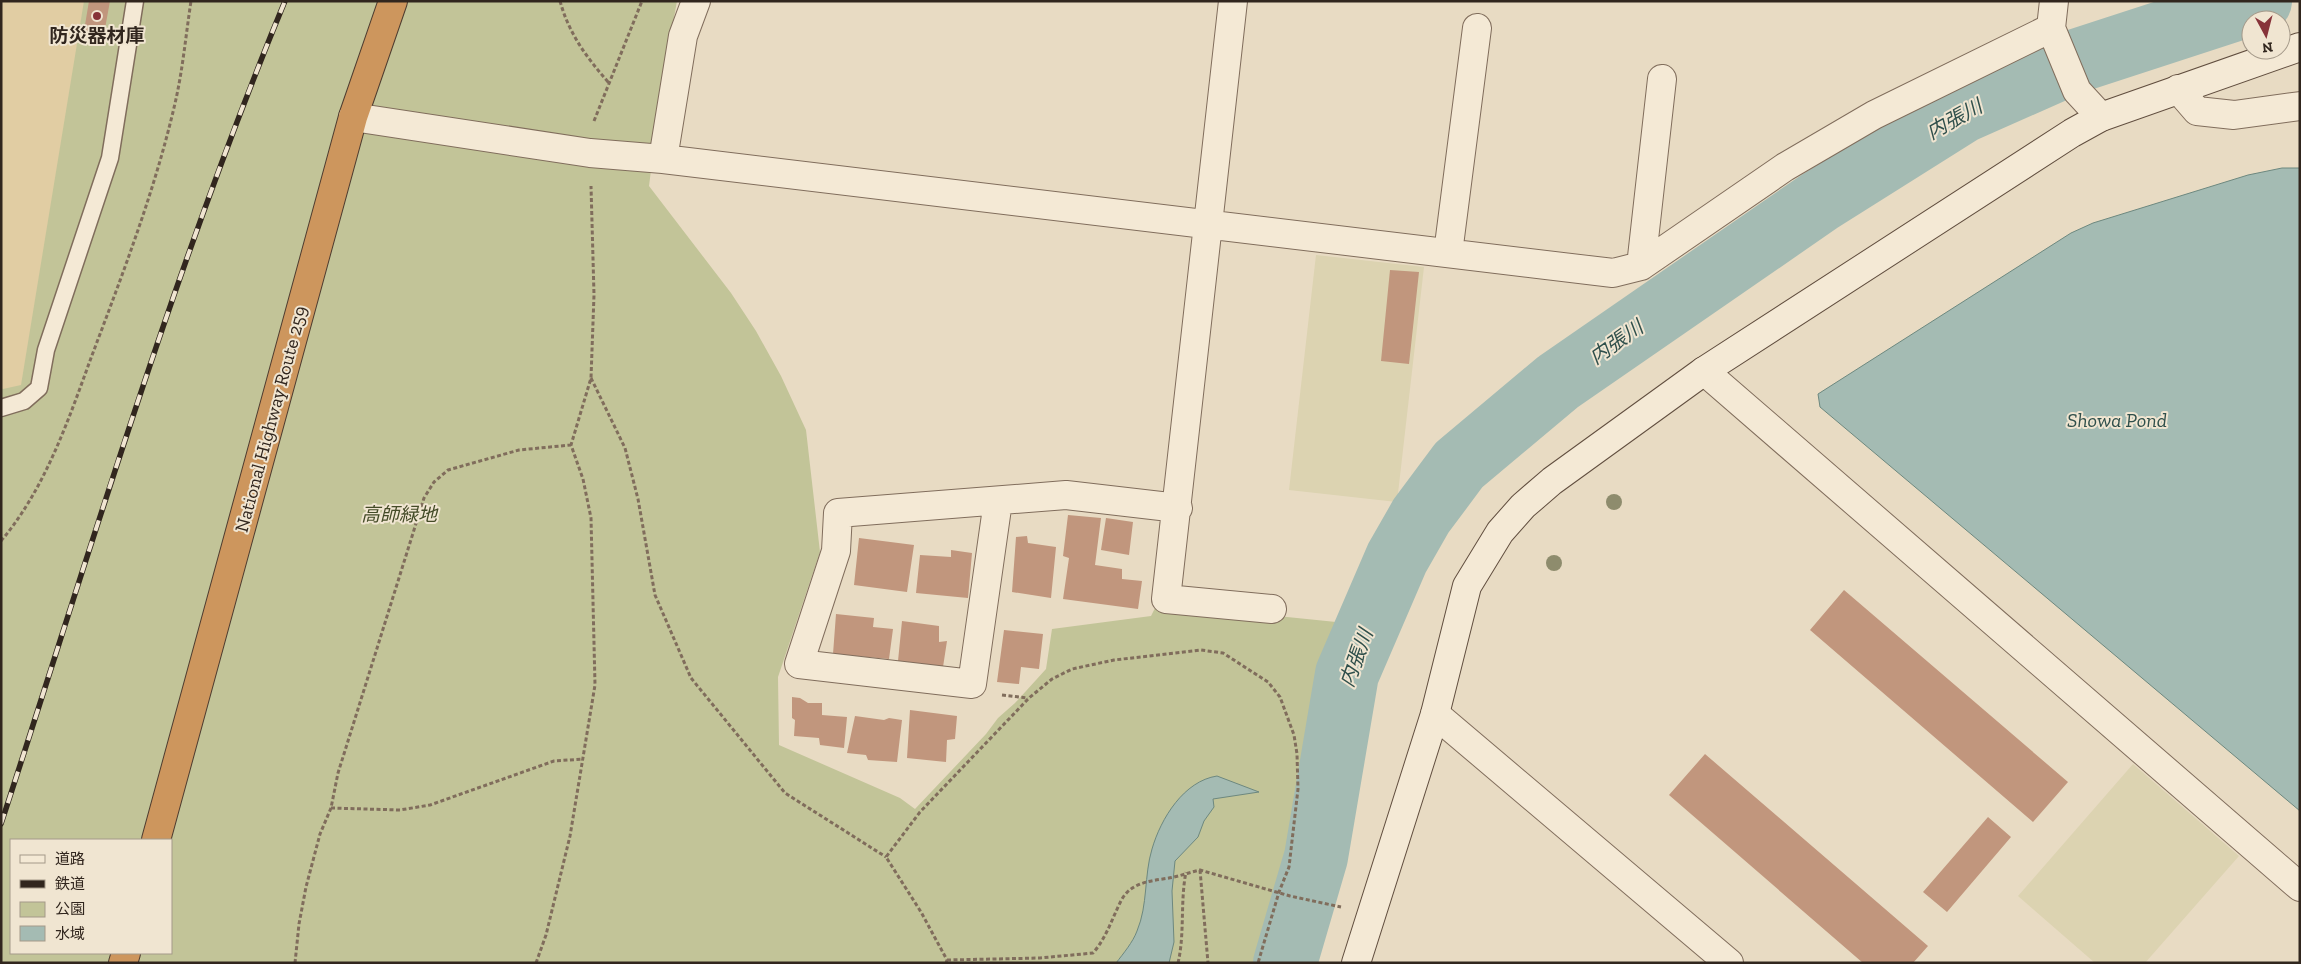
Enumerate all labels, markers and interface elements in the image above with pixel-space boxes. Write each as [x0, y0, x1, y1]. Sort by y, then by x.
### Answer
marker: 防災器材庫 [91, 10, 103, 22]
north arrow [2241, 10, 2291, 60]
place label: 防災器材庫 [49, 24, 145, 47]
text: N [2261, 38, 2274, 57]
water label: 内張川 [1922, 93, 1988, 144]
street label: National Highway Route 259 [230, 303, 312, 535]
water label: 内張川 [1585, 314, 1649, 369]
water label: Showa Pond [2067, 408, 2167, 432]
park label: 高師緑地 [361, 503, 439, 526]
water label: 内張川 [1334, 624, 1378, 690]
legend [10, 839, 172, 954]
text: 道路 [55, 850, 85, 868]
text: 鉄道 [55, 875, 85, 893]
text: 公園 [55, 900, 85, 918]
text: 水域 [55, 925, 85, 943]

